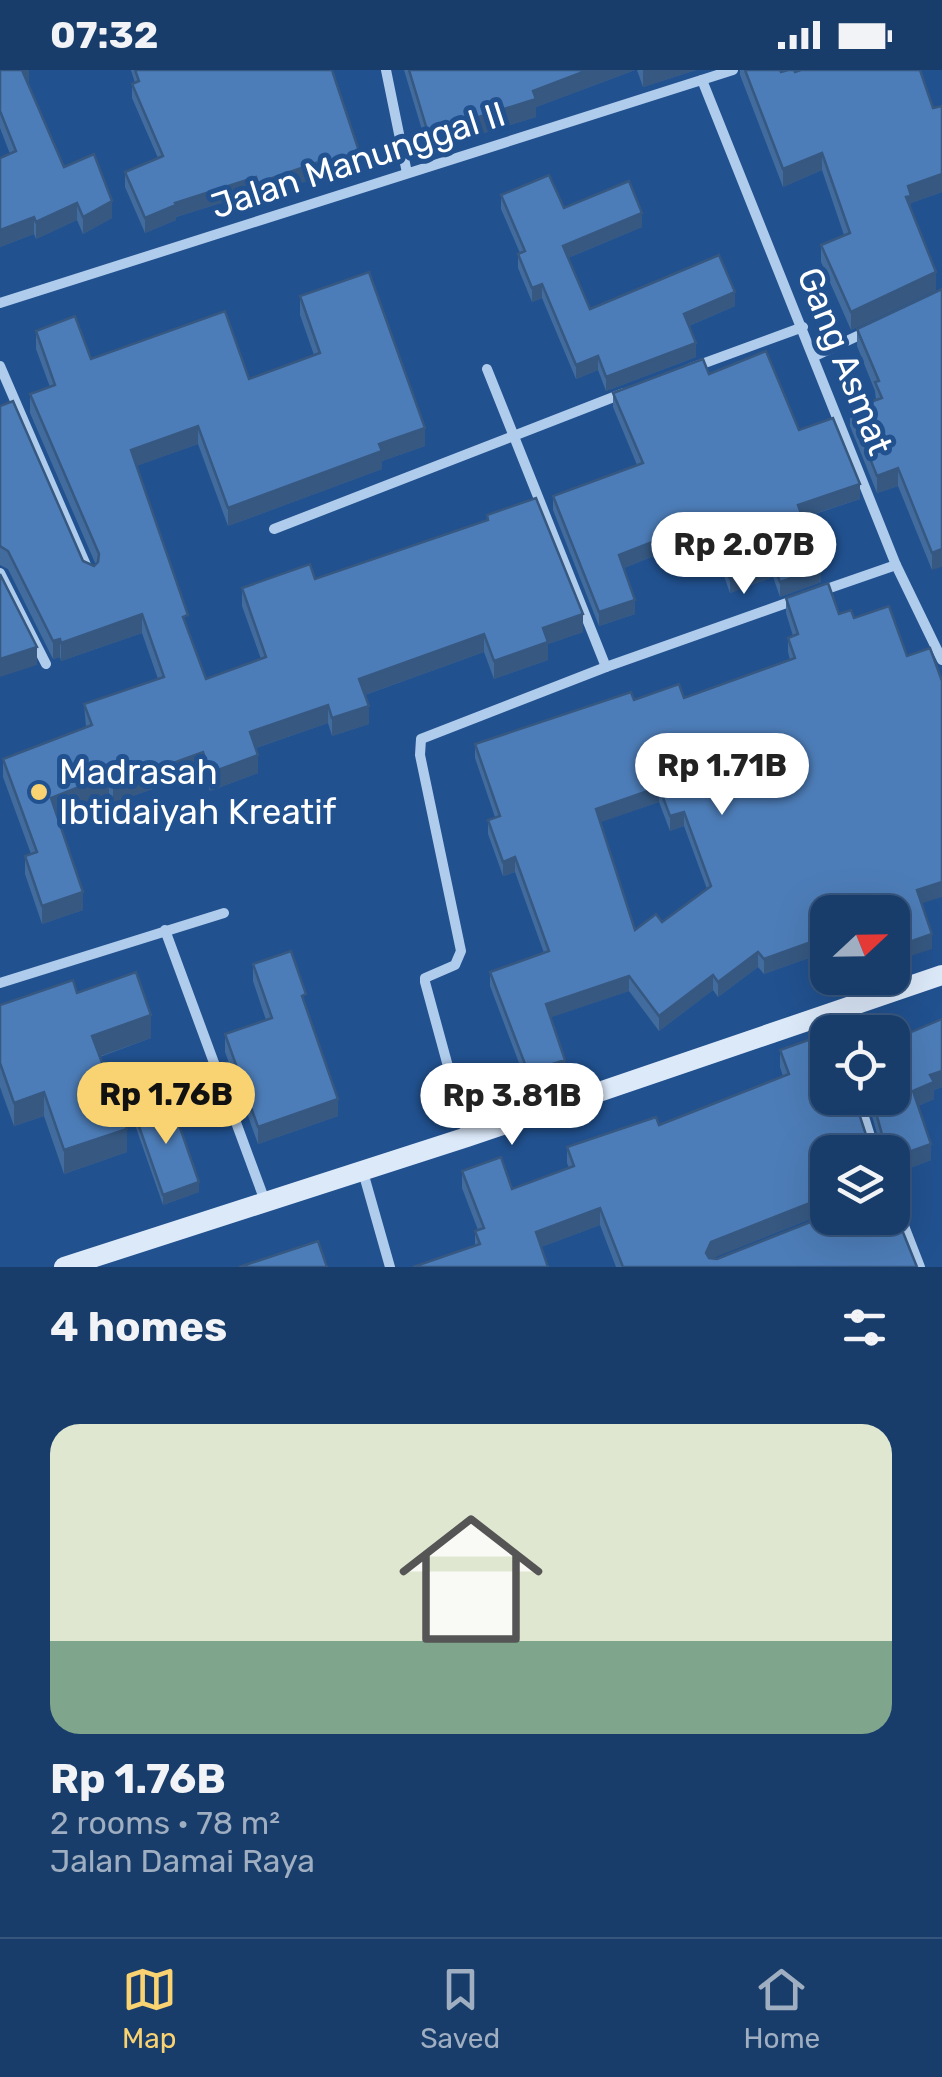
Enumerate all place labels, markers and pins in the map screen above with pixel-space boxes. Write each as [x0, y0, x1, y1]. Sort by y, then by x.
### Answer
pin: Rp 2.07B [641, 512, 847, 597]
pin: Rp 1.71B [619, 733, 825, 818]
place label: Madrasah Ibtidaiyah Kreatif [59, 751, 337, 833]
marker: Madrasah Ibtidaiyah Kreatif [28, 781, 50, 803]
pin: Rp 1.76B [63, 1062, 269, 1147]
pin: Rp 3.81B [409, 1063, 615, 1148]

